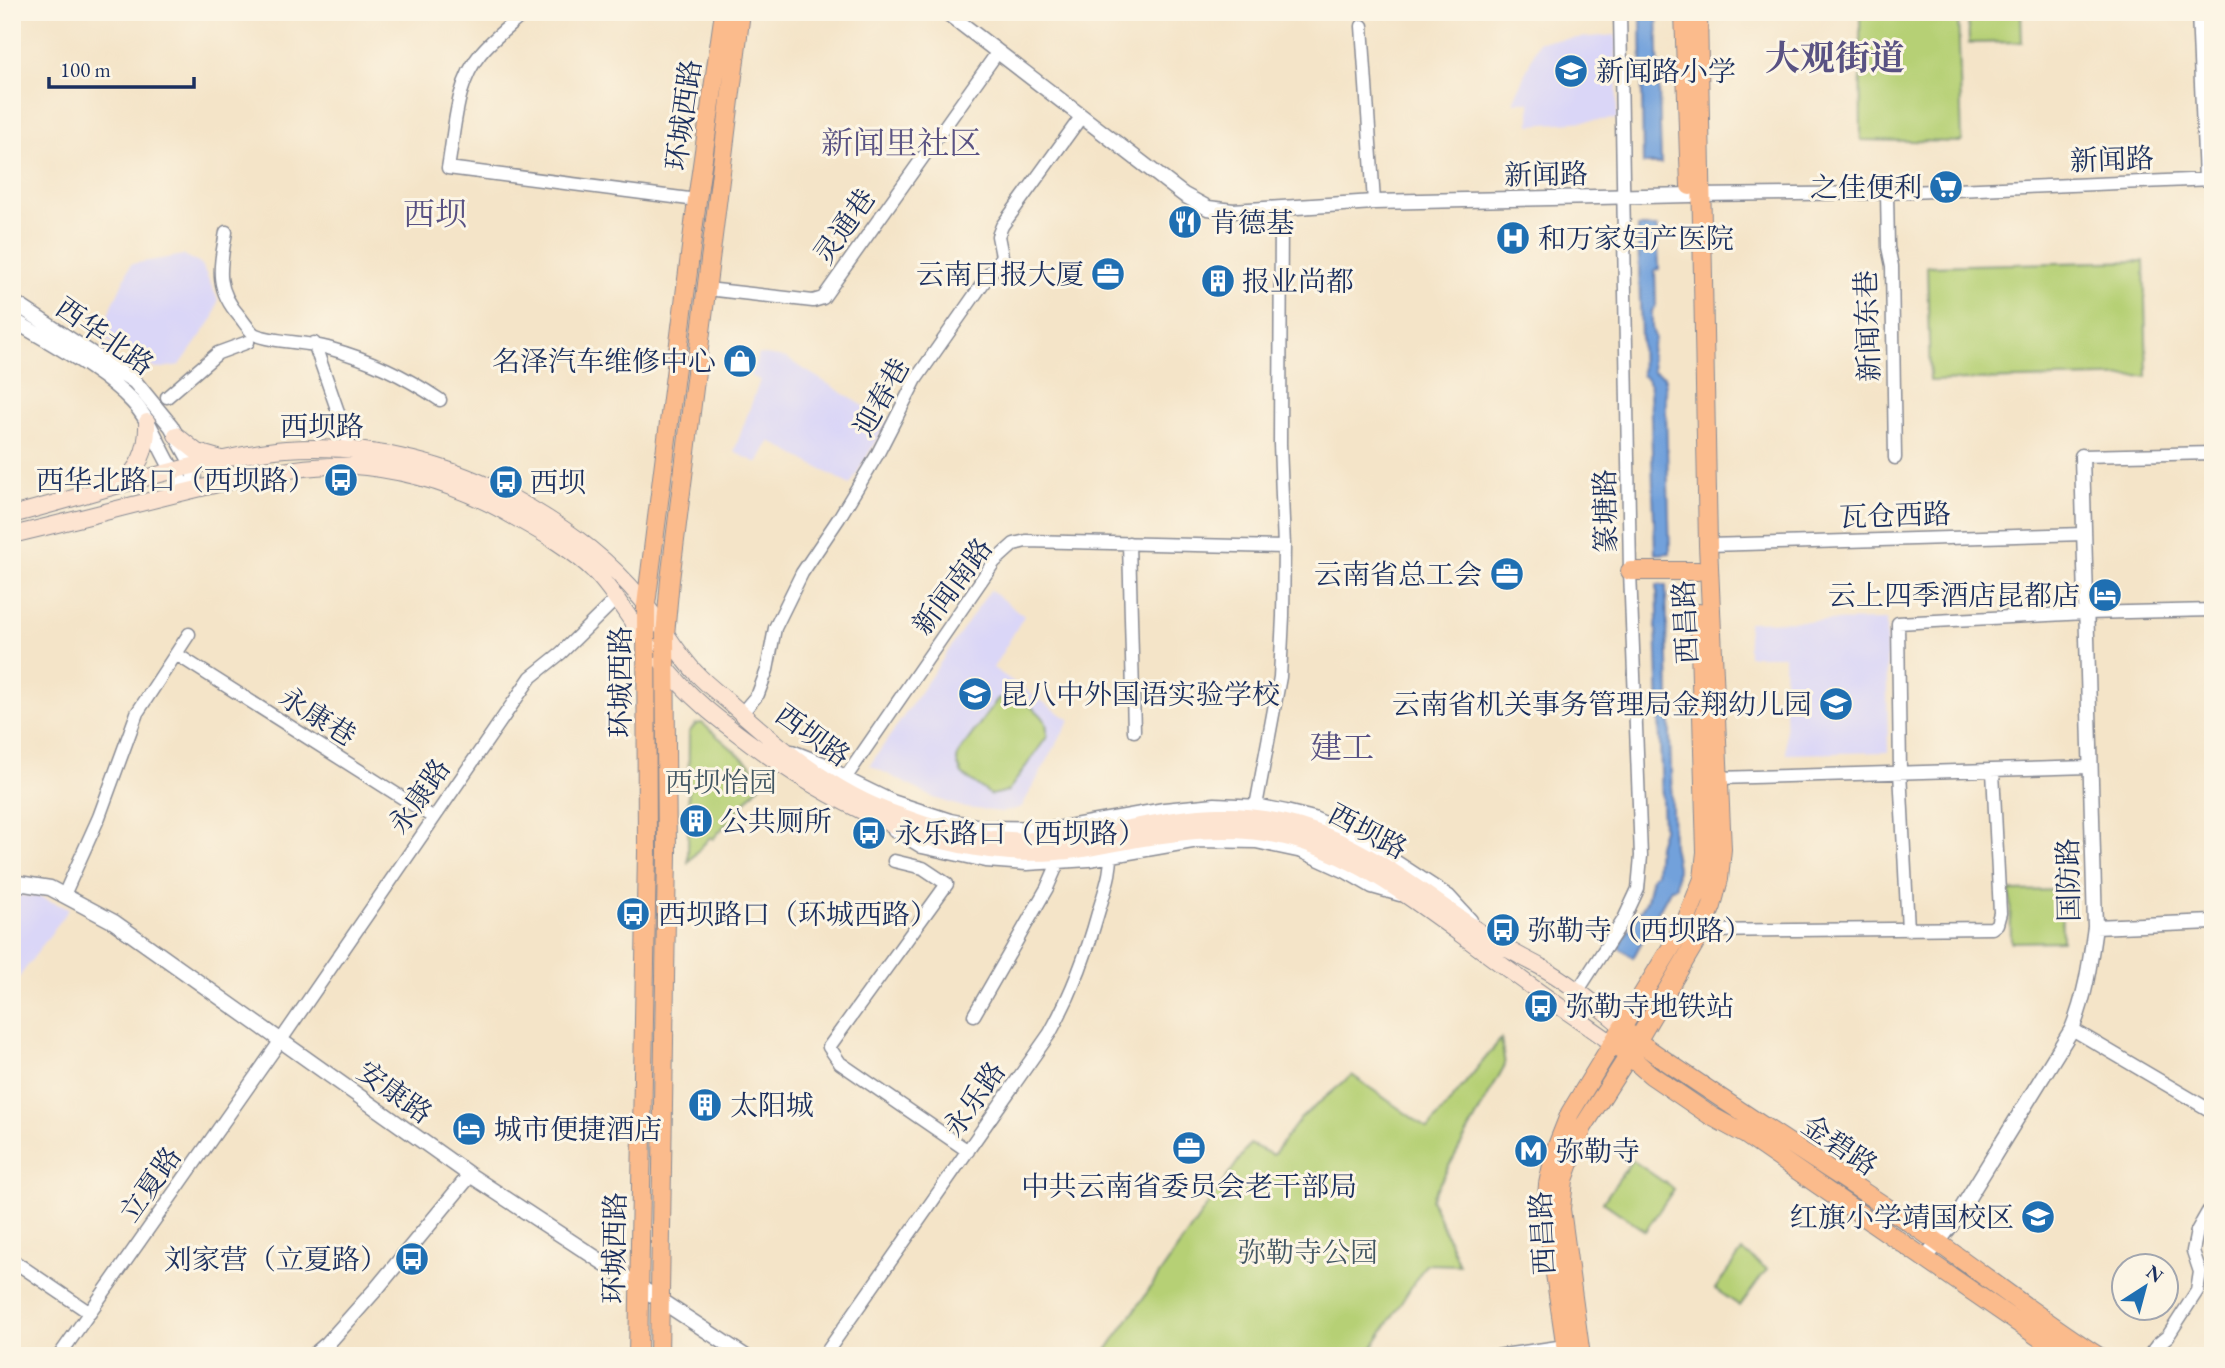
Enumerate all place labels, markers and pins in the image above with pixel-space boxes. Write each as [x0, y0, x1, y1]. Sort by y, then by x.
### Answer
school or university icon: 新闻路小学 [1552, 52, 1590, 90]
place label: 新闻路小学 [1596, 53, 1736, 89]
supermarket icon: 之佳便利 [1927, 168, 1965, 206]
place label: 之佳便利 [1810, 169, 1922, 205]
restaurant icon: 肯德基 [1166, 203, 1204, 241]
place label: 肯德基 [1210, 204, 1294, 240]
hospital icon: 和万家妇产医院 [1494, 219, 1532, 257]
place label: 和万家妇产医院 [1538, 220, 1734, 256]
office icon: 云南日报大厦 [1089, 255, 1127, 293]
place label: 云南日报大厦 [916, 256, 1084, 292]
building icon: 报业尚都 [1199, 262, 1237, 300]
place label: 报业尚都 [1242, 263, 1354, 299]
shop icon: 名泽汽车维修中心 [721, 342, 759, 380]
place label: 名泽汽车维修中心 [492, 343, 716, 379]
bus stop icon: 西华北路口（西坝路） [322, 461, 360, 499]
place label: 西华北路口（西坝路） [36, 462, 316, 498]
bus stop icon: 西坝 [487, 463, 525, 501]
place label: 西坝 [530, 464, 586, 500]
office icon: 云南省总工会 [1488, 555, 1526, 593]
place label: 云南省总工会 [1314, 556, 1482, 592]
hotel icon: 云上四季酒店昆都店 [2086, 576, 2124, 614]
place label: 云上四季酒店昆都店 [1828, 577, 2080, 613]
school or university icon: 昆八中外国语实验学校 [956, 675, 994, 713]
place label: 昆八中外国语实验学校 [1000, 676, 1280, 712]
school or university icon: 云南省机关事务管理局金翔幼儿园 [1817, 685, 1855, 723]
place label: 云南省机关事务管理局金翔幼儿园 [1392, 686, 1812, 722]
building icon: 公共厕所 [677, 802, 715, 840]
place label: 公共厕所 [720, 803, 832, 839]
bus stop icon: 永乐路口（西坝路） [850, 814, 888, 852]
place label: 永乐路口（西坝路） [894, 815, 1146, 851]
bus stop icon: 西坝路口（环城西路） [614, 895, 652, 933]
place label: 西坝路口（环城西路） [658, 896, 938, 932]
bus stop icon: 弥勒寺（西坝路） [1484, 911, 1522, 949]
place label: 弥勒寺（西坝路） [1528, 912, 1752, 948]
bus stop icon: 弥勒寺地铁站 [1522, 987, 1560, 1025]
place label: 弥勒寺地铁站 [1566, 988, 1734, 1024]
building icon: 太阳城 [686, 1086, 724, 1124]
place label: 太阳城 [730, 1087, 814, 1123]
hotel icon: 城市便捷酒店 [450, 1110, 488, 1148]
place label: 城市便捷酒店 [494, 1111, 662, 1147]
office icon: 中共云南省委员会老干部局 [1170, 1129, 1208, 1167]
metro station icon: 弥勒寺 [1512, 1132, 1550, 1170]
place label: 弥勒寺 [1556, 1133, 1640, 1169]
place label: 中共云南省委员会老干部局 [1021, 1168, 1357, 1204]
school or university icon: 红旗小学靖国校区 [2019, 1198, 2057, 1236]
place label: 红旗小学靖国校区 [1790, 1199, 2014, 1235]
bus stop icon: 刘家营（立夏路） [393, 1240, 431, 1278]
place label: 刘家营（立夏路） [164, 1241, 388, 1277]

